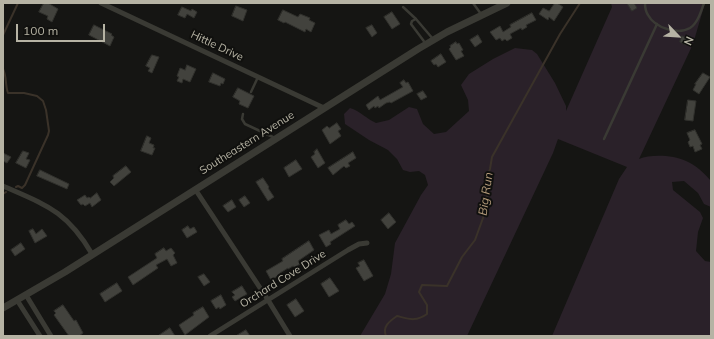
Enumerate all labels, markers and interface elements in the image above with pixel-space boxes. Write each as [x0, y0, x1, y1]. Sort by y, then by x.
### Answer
scale bar [18, 16, 107, 42]
north arrow [658, 16, 698, 56]
text: 100 m [23, 23, 58, 38]
street label: Hittle Drive [189, 28, 245, 64]
text: N [681, 34, 697, 48]
street label: Southeastern Avenue [197, 108, 297, 178]
water label: Big Run [476, 171, 496, 217]
street label: Orchard Cove Drive [238, 247, 328, 311]

